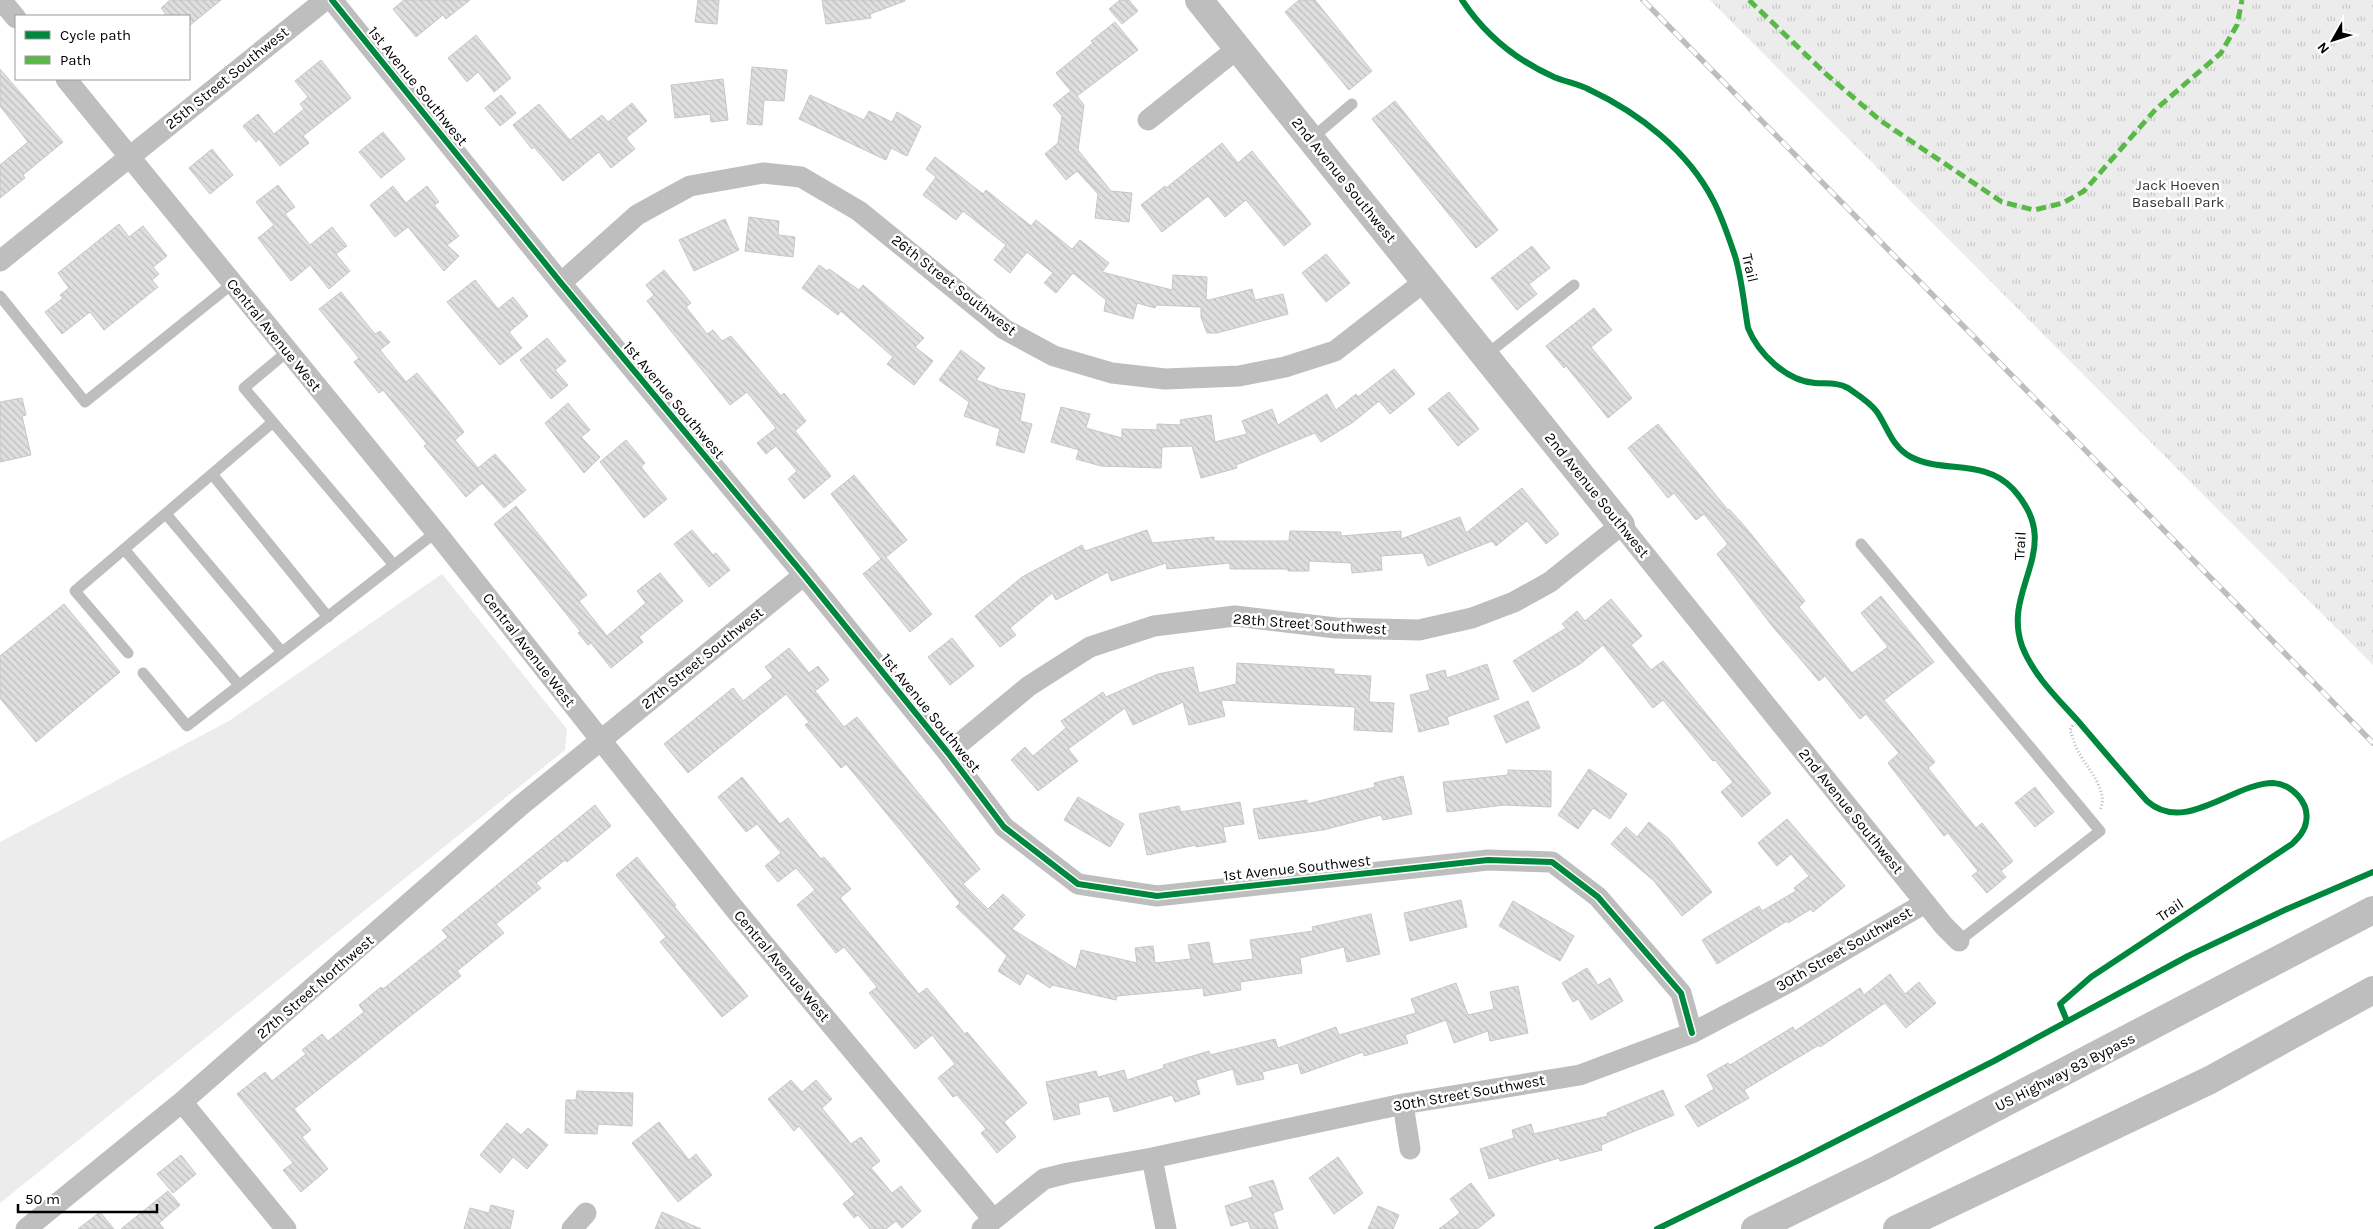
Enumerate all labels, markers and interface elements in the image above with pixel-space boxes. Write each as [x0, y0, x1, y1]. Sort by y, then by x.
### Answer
legend [15, 15, 190, 80]
north arrow [2308, 15, 2358, 65]
street label: 25th Street Southwest [162, 23, 293, 133]
street label: 1st Avenue Southwest [364, 23, 472, 149]
text: Cycle path [60, 26, 131, 44]
text: N [2314, 39, 2333, 57]
text: Path [60, 51, 91, 69]
street label: 2nd Avenue Southwest [1288, 114, 1400, 247]
park label: Jack Hoeven Baseball Park [2132, 176, 2224, 211]
street label: 26th Street Southwest [888, 231, 1020, 340]
street label: Trail [1738, 252, 1762, 284]
street label: Central Avenue West [223, 275, 325, 395]
street label: 1st Avenue Southwest [620, 337, 729, 463]
street label: 2nd Avenue Southwest [1541, 429, 1653, 562]
street label: Trail [2010, 531, 2030, 561]
street label: Central Avenue West [479, 589, 579, 711]
street label: 27th Street Southwest [637, 603, 767, 713]
street label: 28th Street Southwest [1233, 610, 1388, 638]
street label: 1st Avenue Southwest [877, 650, 985, 776]
street label: 2nd Avenue Southwest [1795, 745, 1907, 878]
street label: 1st Avenue Southwest [1222, 851, 1372, 885]
street label: Trail [2153, 894, 2187, 926]
street label: 30th Street Southwest [1773, 903, 1915, 995]
street label: Central Avenue West [730, 907, 834, 1026]
street label: 27th Street Northwest [253, 931, 378, 1043]
street label: US Highway 83 Bypass [1992, 1029, 2138, 1115]
street label: 30th Street Southwest [1392, 1071, 1547, 1115]
scale bar [18, 1182, 156, 1214]
text: 50 m [25, 1190, 60, 1208]

